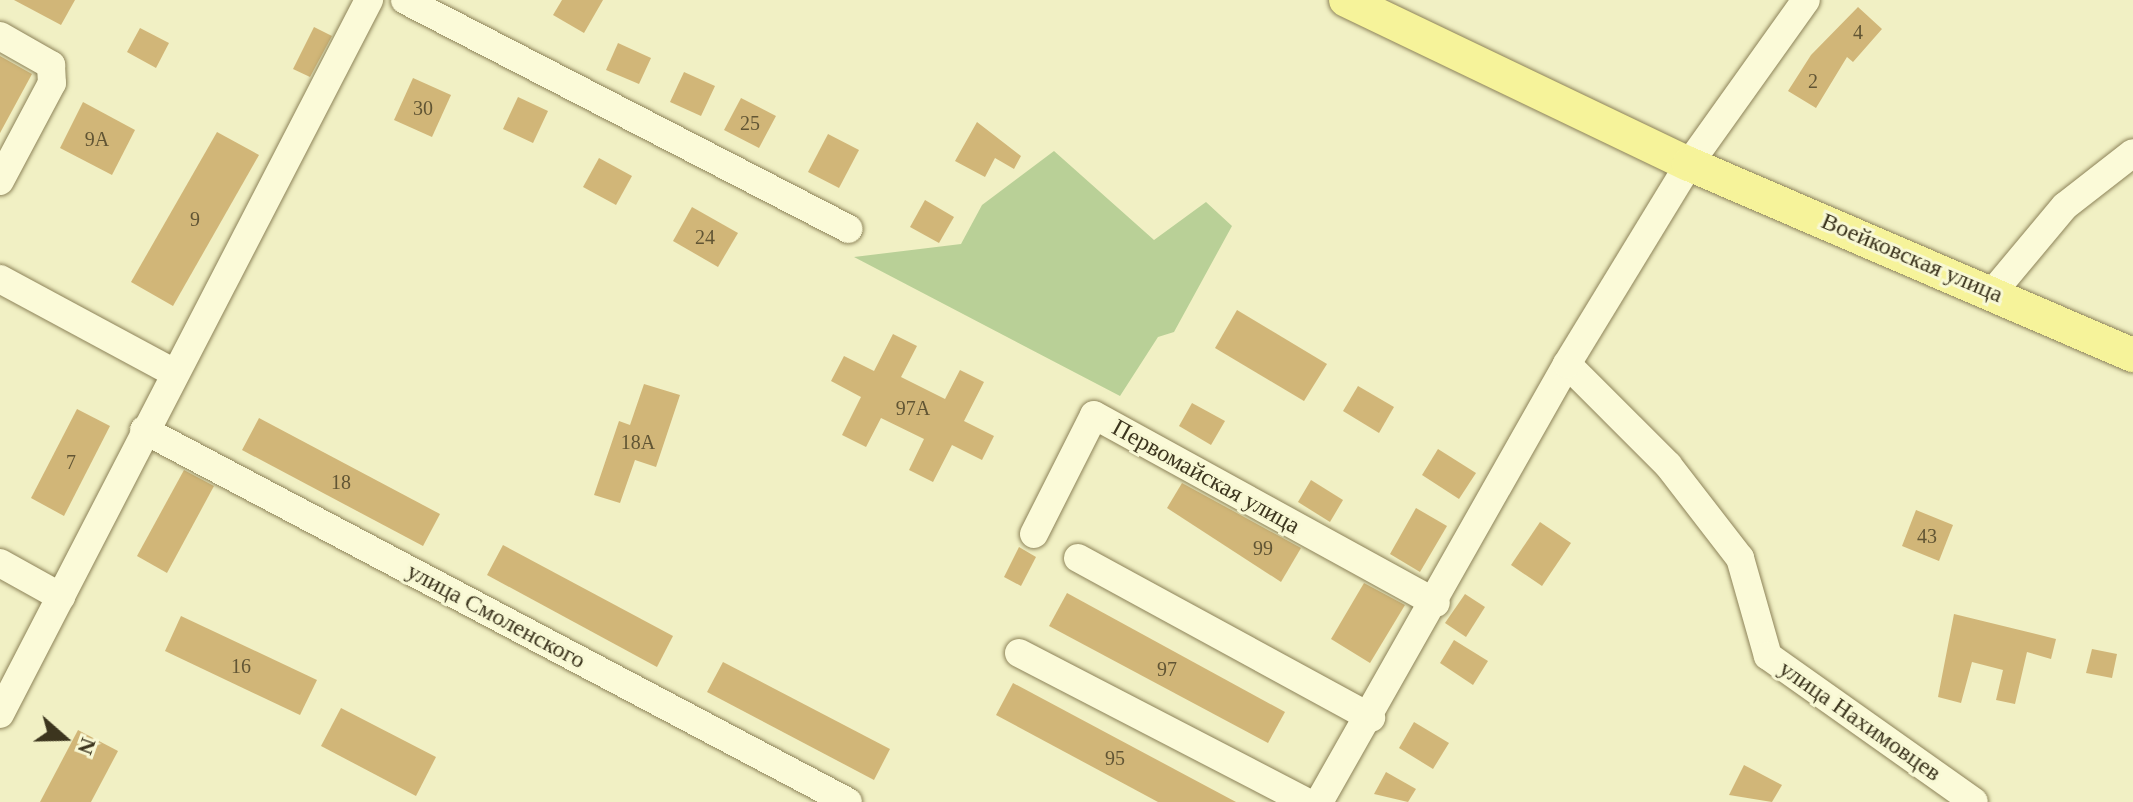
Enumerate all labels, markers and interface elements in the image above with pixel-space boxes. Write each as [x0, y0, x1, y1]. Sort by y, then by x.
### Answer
house number: 4 [1853, 20, 1863, 44]
house number: 2 [1808, 69, 1818, 93]
house number: 30 [413, 96, 433, 120]
house number: 25 [740, 111, 760, 135]
house number: 9А [85, 127, 109, 151]
house number: 9 [190, 207, 200, 231]
street label: Воейковская улица [1817, 207, 2007, 309]
house number: 24 [695, 225, 715, 249]
house number: 97А [896, 396, 930, 420]
street label: Первомайская улица [1107, 413, 1305, 541]
house number: 18А [621, 430, 655, 454]
house number: 7 [66, 450, 76, 474]
house number: 18 [331, 470, 351, 494]
house number: 43 [1917, 524, 1937, 548]
house number: 99 [1253, 536, 1273, 560]
street label: улица Смоленского [402, 557, 590, 675]
house number: 16 [231, 654, 251, 678]
street label: улица Нахимовцев [1773, 654, 1947, 788]
house number: 97 [1157, 657, 1177, 681]
north arrow [24, 698, 104, 778]
text: N [73, 735, 101, 758]
house number: 95 [1105, 746, 1125, 770]

